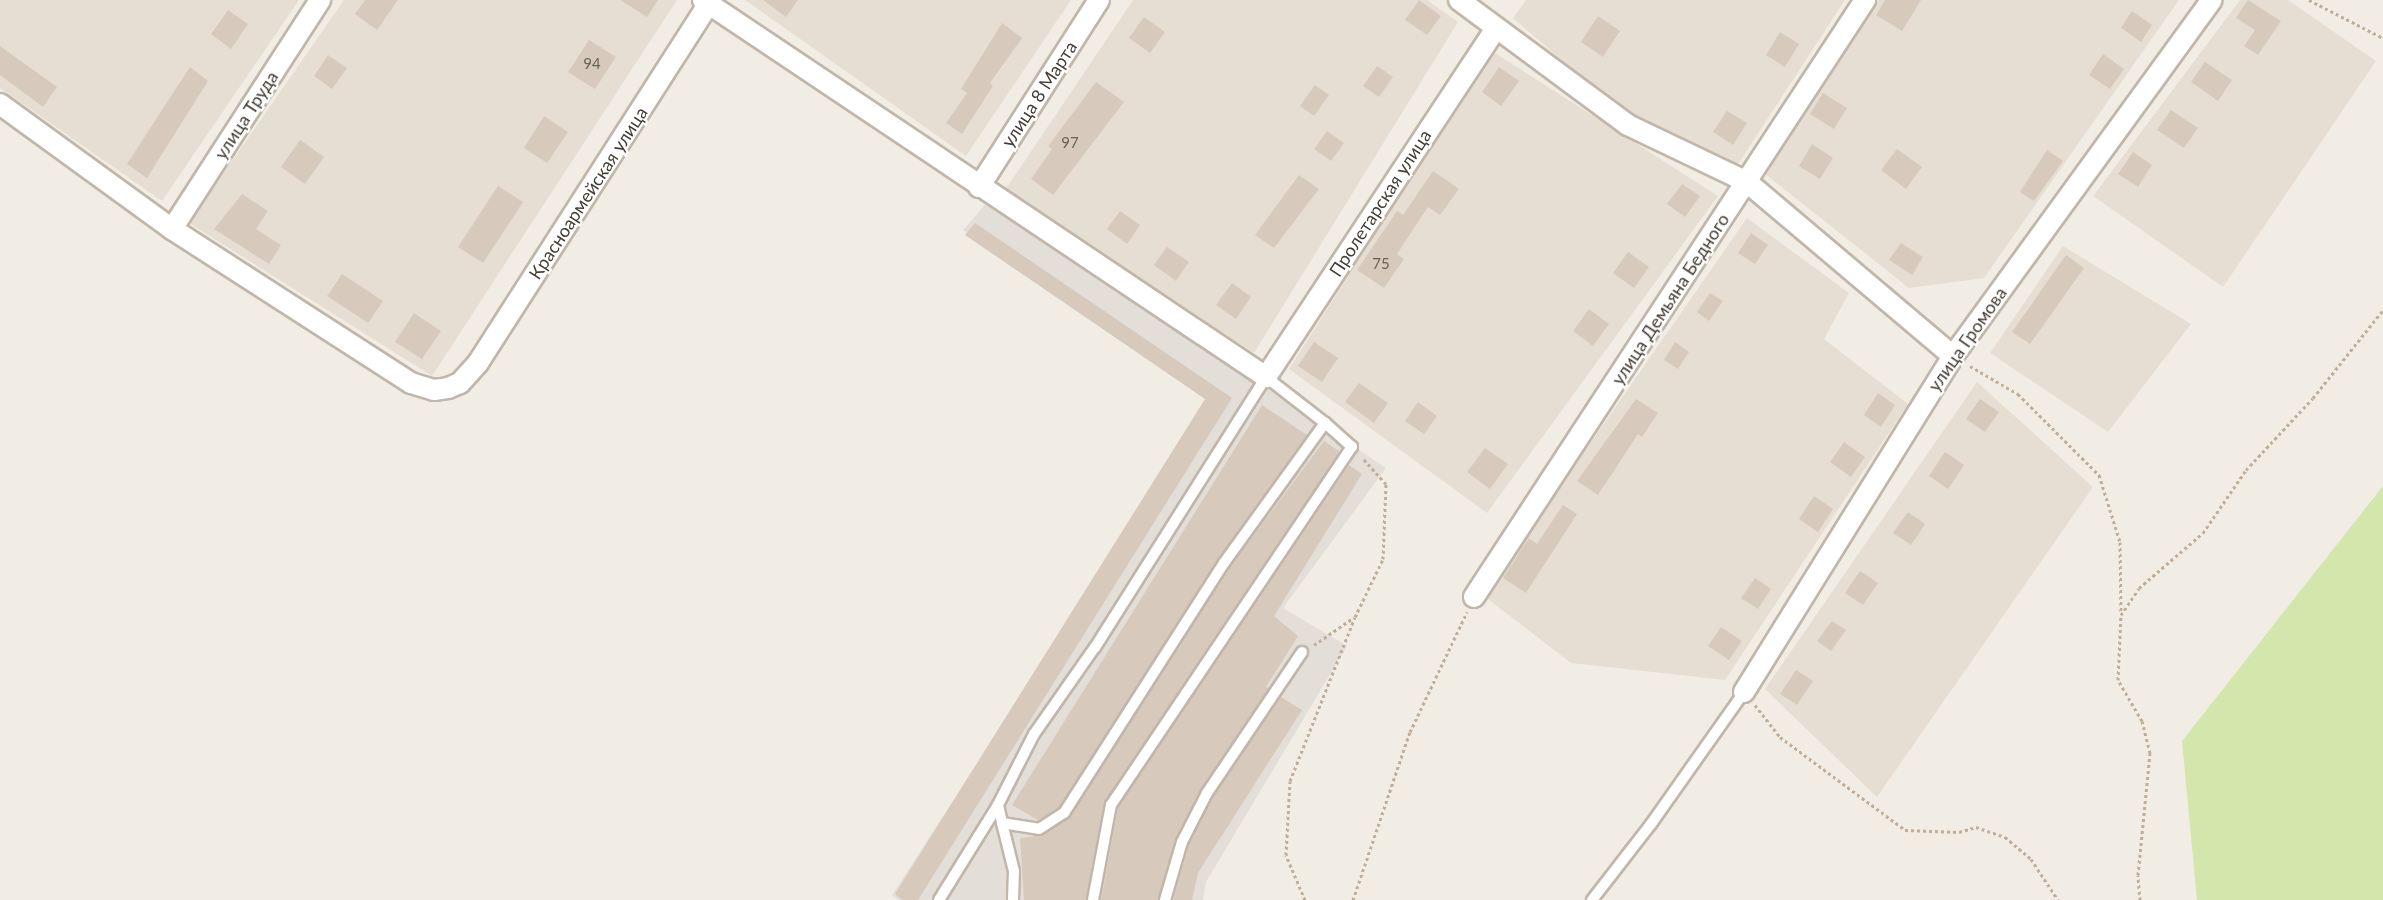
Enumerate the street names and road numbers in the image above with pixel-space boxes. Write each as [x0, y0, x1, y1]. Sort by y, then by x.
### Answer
street label: улица 8 Марта [997, 37, 1081, 151]
street label: улица Труда [210, 67, 282, 163]
street label: Красноармейская улица [524, 103, 652, 283]
street label: Пролетарская улица [1324, 126, 1436, 280]
street label: улица Демьяна Бедного [1607, 209, 1733, 389]
street label: улица Громова [1923, 283, 2011, 395]

